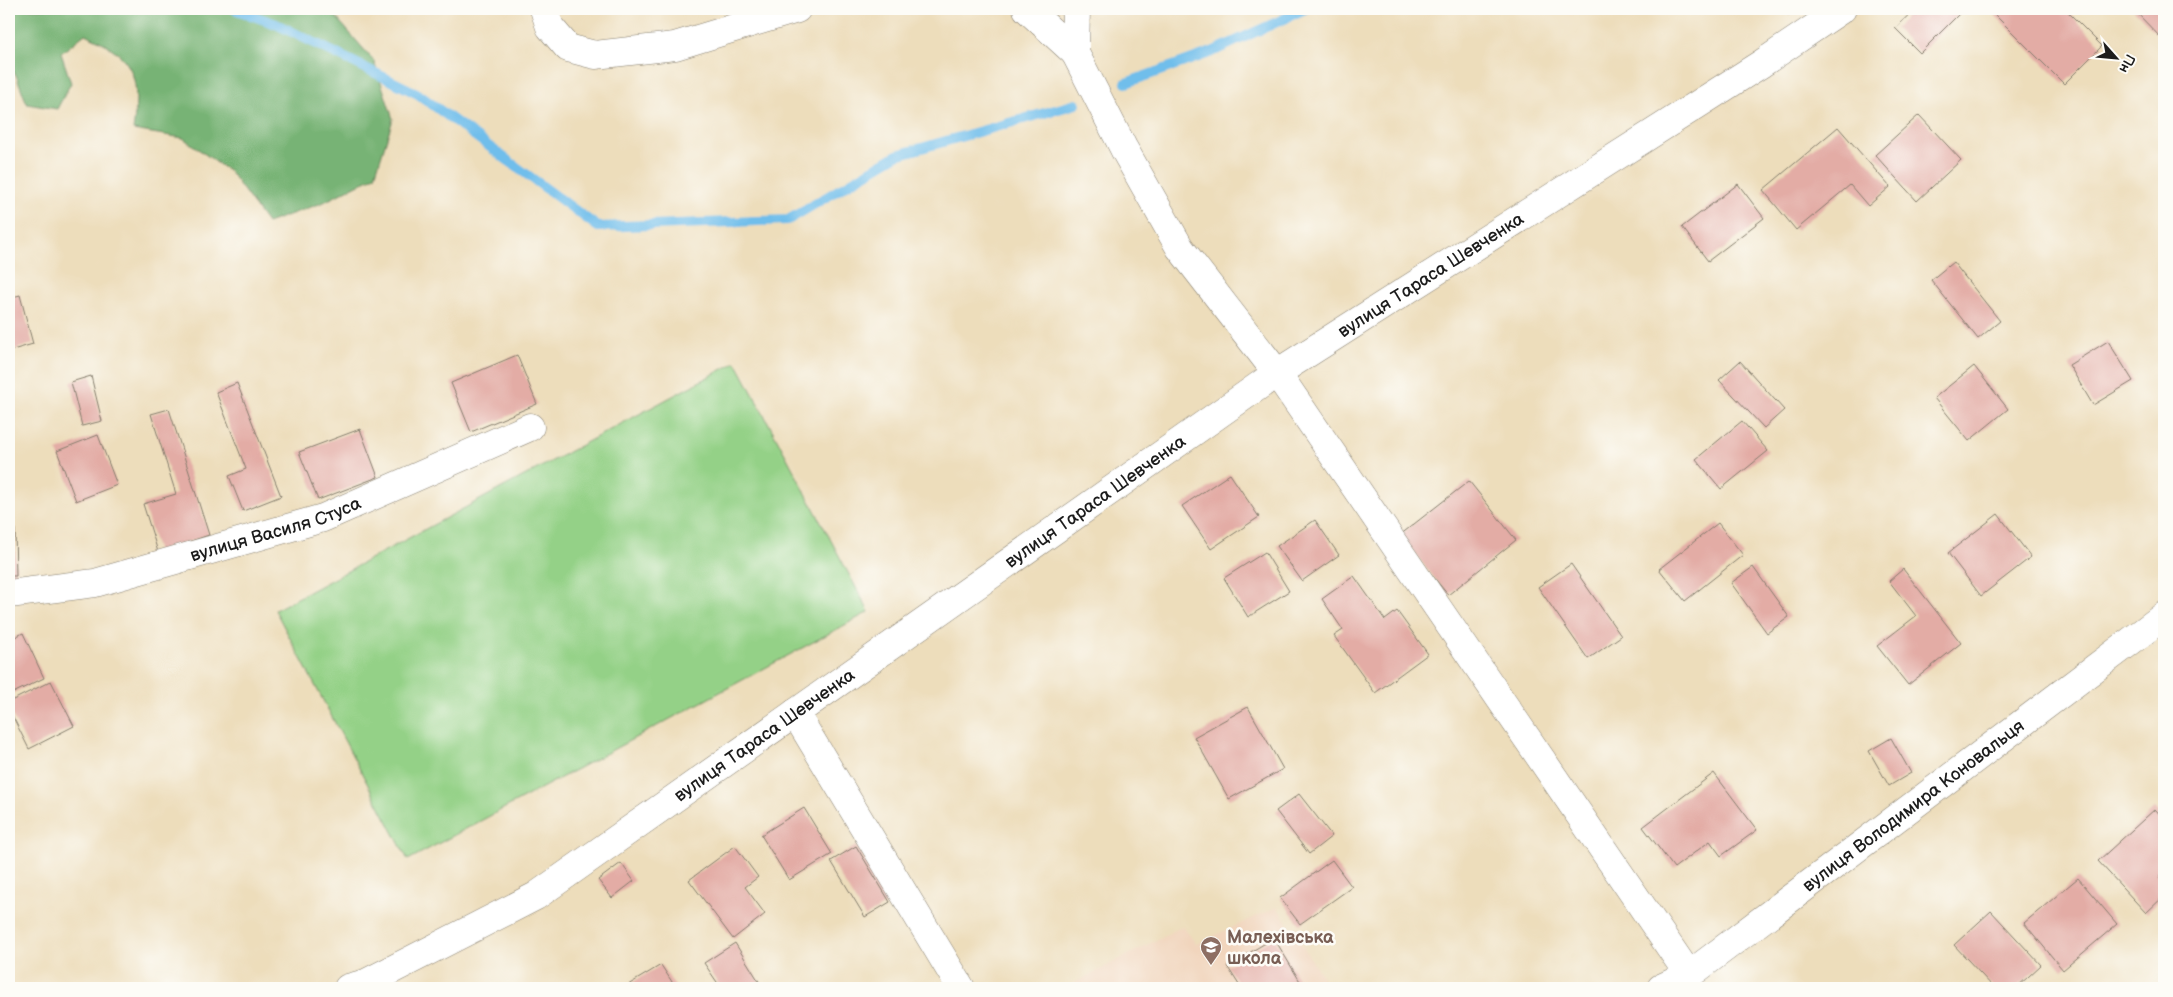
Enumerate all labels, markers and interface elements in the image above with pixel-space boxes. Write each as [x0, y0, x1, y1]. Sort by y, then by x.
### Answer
north arrow [2090, 32, 2140, 82]
text: Пн [2115, 51, 2139, 76]
street label: вулиця Тараса Шевченка [1334, 208, 1528, 342]
street label: вулиця Тараса Шевченка [1001, 431, 1190, 573]
street label: вулиця Василя Стуса [188, 493, 365, 566]
street label: вулиця Тараса Шевченка [670, 664, 859, 806]
street label: вулиця Володимира Коновальця [1799, 715, 2029, 896]
place label: Малехівська школа [1227, 927, 1334, 969]
school or university icon: Малехівська школа [1199, 935, 1223, 966]

